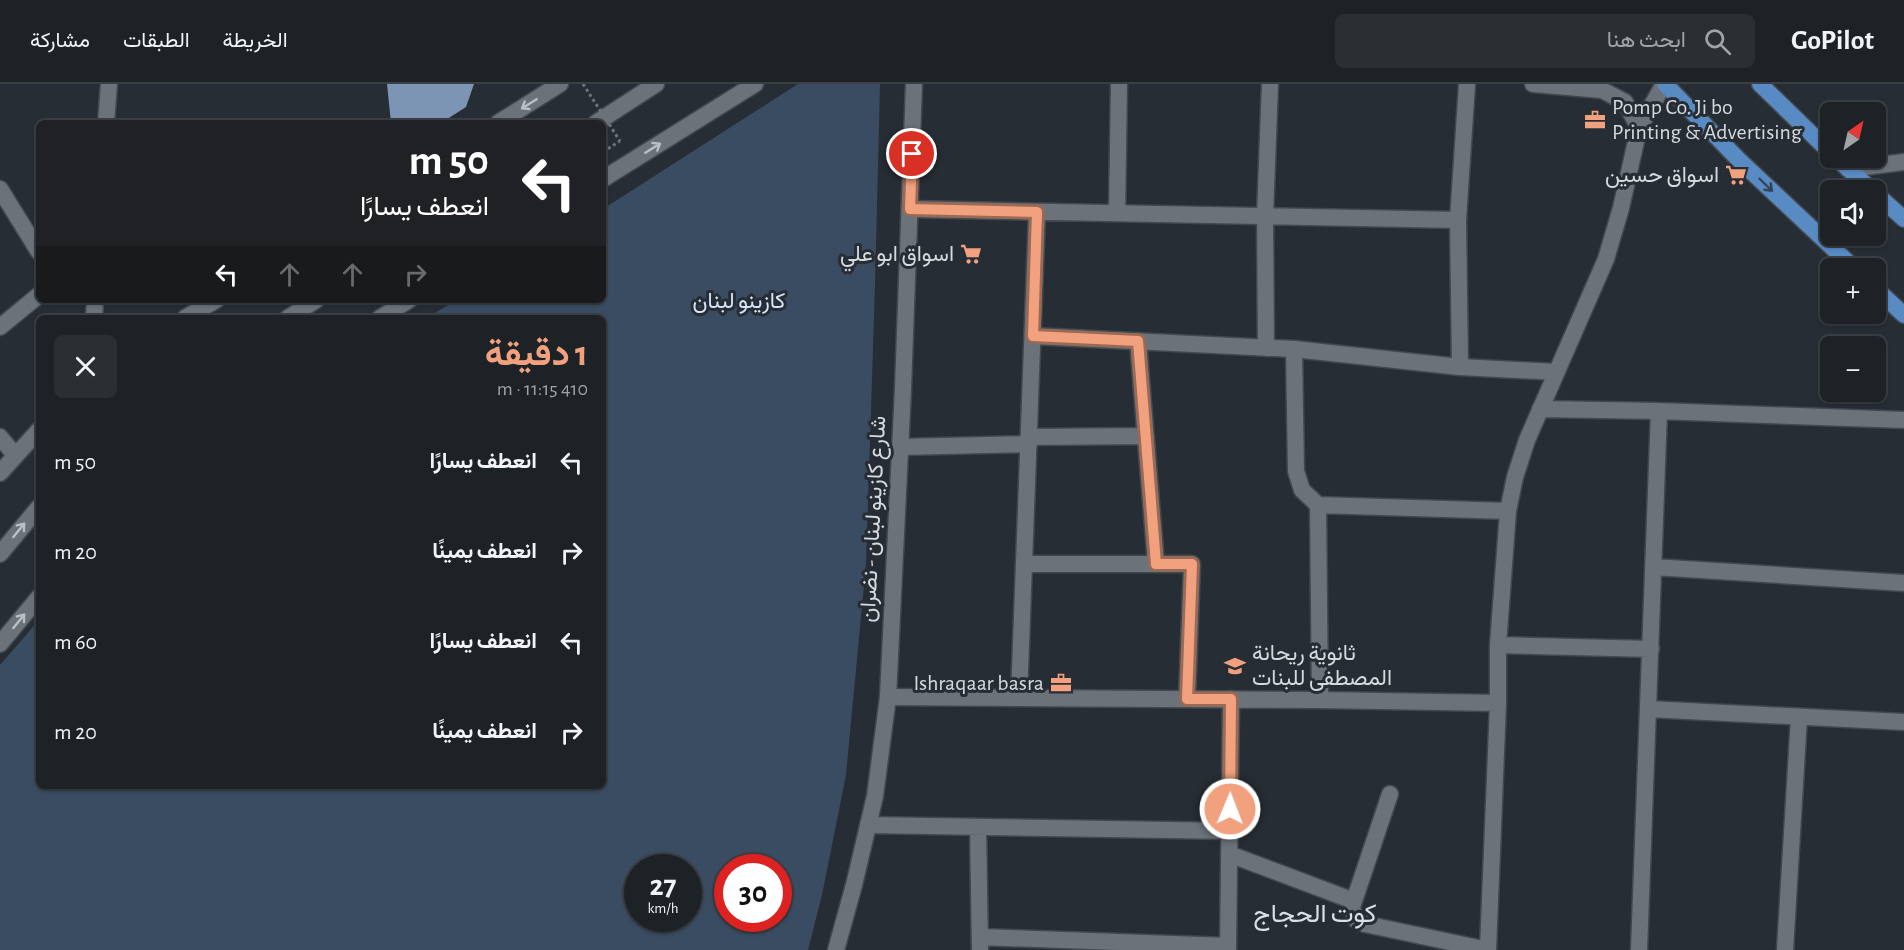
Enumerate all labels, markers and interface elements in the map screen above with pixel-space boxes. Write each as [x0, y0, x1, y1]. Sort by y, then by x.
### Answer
search box [1335, 14, 1755, 68]
icon: search [1701, 25, 1734, 58]
text: GoPilot [1791, 27, 1874, 55]
text: ابحث هنا [1607, 29, 1686, 51]
text: مشاركة [30, 30, 90, 51]
text: الطبقات [123, 30, 190, 51]
text: الخريطة [223, 30, 288, 51]
place label: Pomp Co. Ji bo Printing & Advertising [1612, 96, 1802, 143]
one-way arrow [521, 98, 538, 110]
north arrow [1820, 102, 1886, 168]
map controls [1820, 102, 1886, 402]
office icon: Pomp Co. Ji bo Printing & Advertising [1583, 108, 1607, 132]
pin [886, 128, 937, 179]
icon: arrive [895, 137, 928, 170]
text: 50 m [409, 140, 489, 182]
one-way arrow [644, 142, 661, 154]
icon: left [510, 144, 588, 222]
supermarket icon: اسواق حسين [1724, 163, 1748, 187]
place label: اسواق حسين [1605, 164, 1719, 188]
one-way arrow [1758, 178, 1773, 193]
button: sound [1820, 180, 1886, 246]
text: انعطف يسارًا [360, 193, 489, 220]
supermarket icon: اسواق ابو علي [959, 242, 983, 266]
place label: اسواق ابو علي [840, 243, 954, 272]
icon: left [210, 258, 243, 291]
icon: ahead [273, 258, 306, 291]
icon: ahead [336, 258, 369, 291]
icon: right [399, 258, 432, 291]
button: + [1820, 258, 1886, 324]
park label: كازينو لبنان [693, 290, 786, 314]
button: close [54, 335, 117, 398]
text: 1 دقيقة [485, 336, 588, 372]
button: − [1820, 336, 1886, 402]
text: 410 m · 11:15 [497, 379, 588, 399]
street label: شارع كازينو لبنان - نضران [857, 415, 892, 623]
icon: left [555, 446, 588, 479]
text: انعطف يسارًا [430, 450, 537, 472]
text: 50 m [54, 451, 96, 473]
one-way arrow [13, 522, 26, 538]
icon: right [555, 536, 588, 569]
text: انعطف يمينًا [432, 540, 537, 562]
text: 20 m [54, 541, 97, 563]
one-way arrow [13, 613, 26, 629]
icon: left [555, 626, 588, 659]
text: انعطف يسارًا [430, 630, 537, 652]
text: 60 m [54, 631, 97, 653]
place label: ثانوية ريحانة المصطفى للبنات [1252, 642, 1392, 691]
school or university icon: ثانوية ريحانة المصطفى للبنات [1223, 654, 1247, 678]
office icon: Ishraqaar basra [1049, 671, 1073, 695]
place label: Ishraqaar basra [913, 672, 1044, 694]
icon: right [555, 716, 588, 749]
text: انعطف يمينًا [432, 720, 537, 742]
text: 20 m [54, 721, 97, 743]
position arrow [1198, 777, 1262, 841]
speed limit sign: 30 [714, 854, 792, 932]
text: 27 [649, 871, 677, 901]
text: km/h [648, 901, 678, 916]
district label: كوت الحجاج [1253, 901, 1377, 931]

